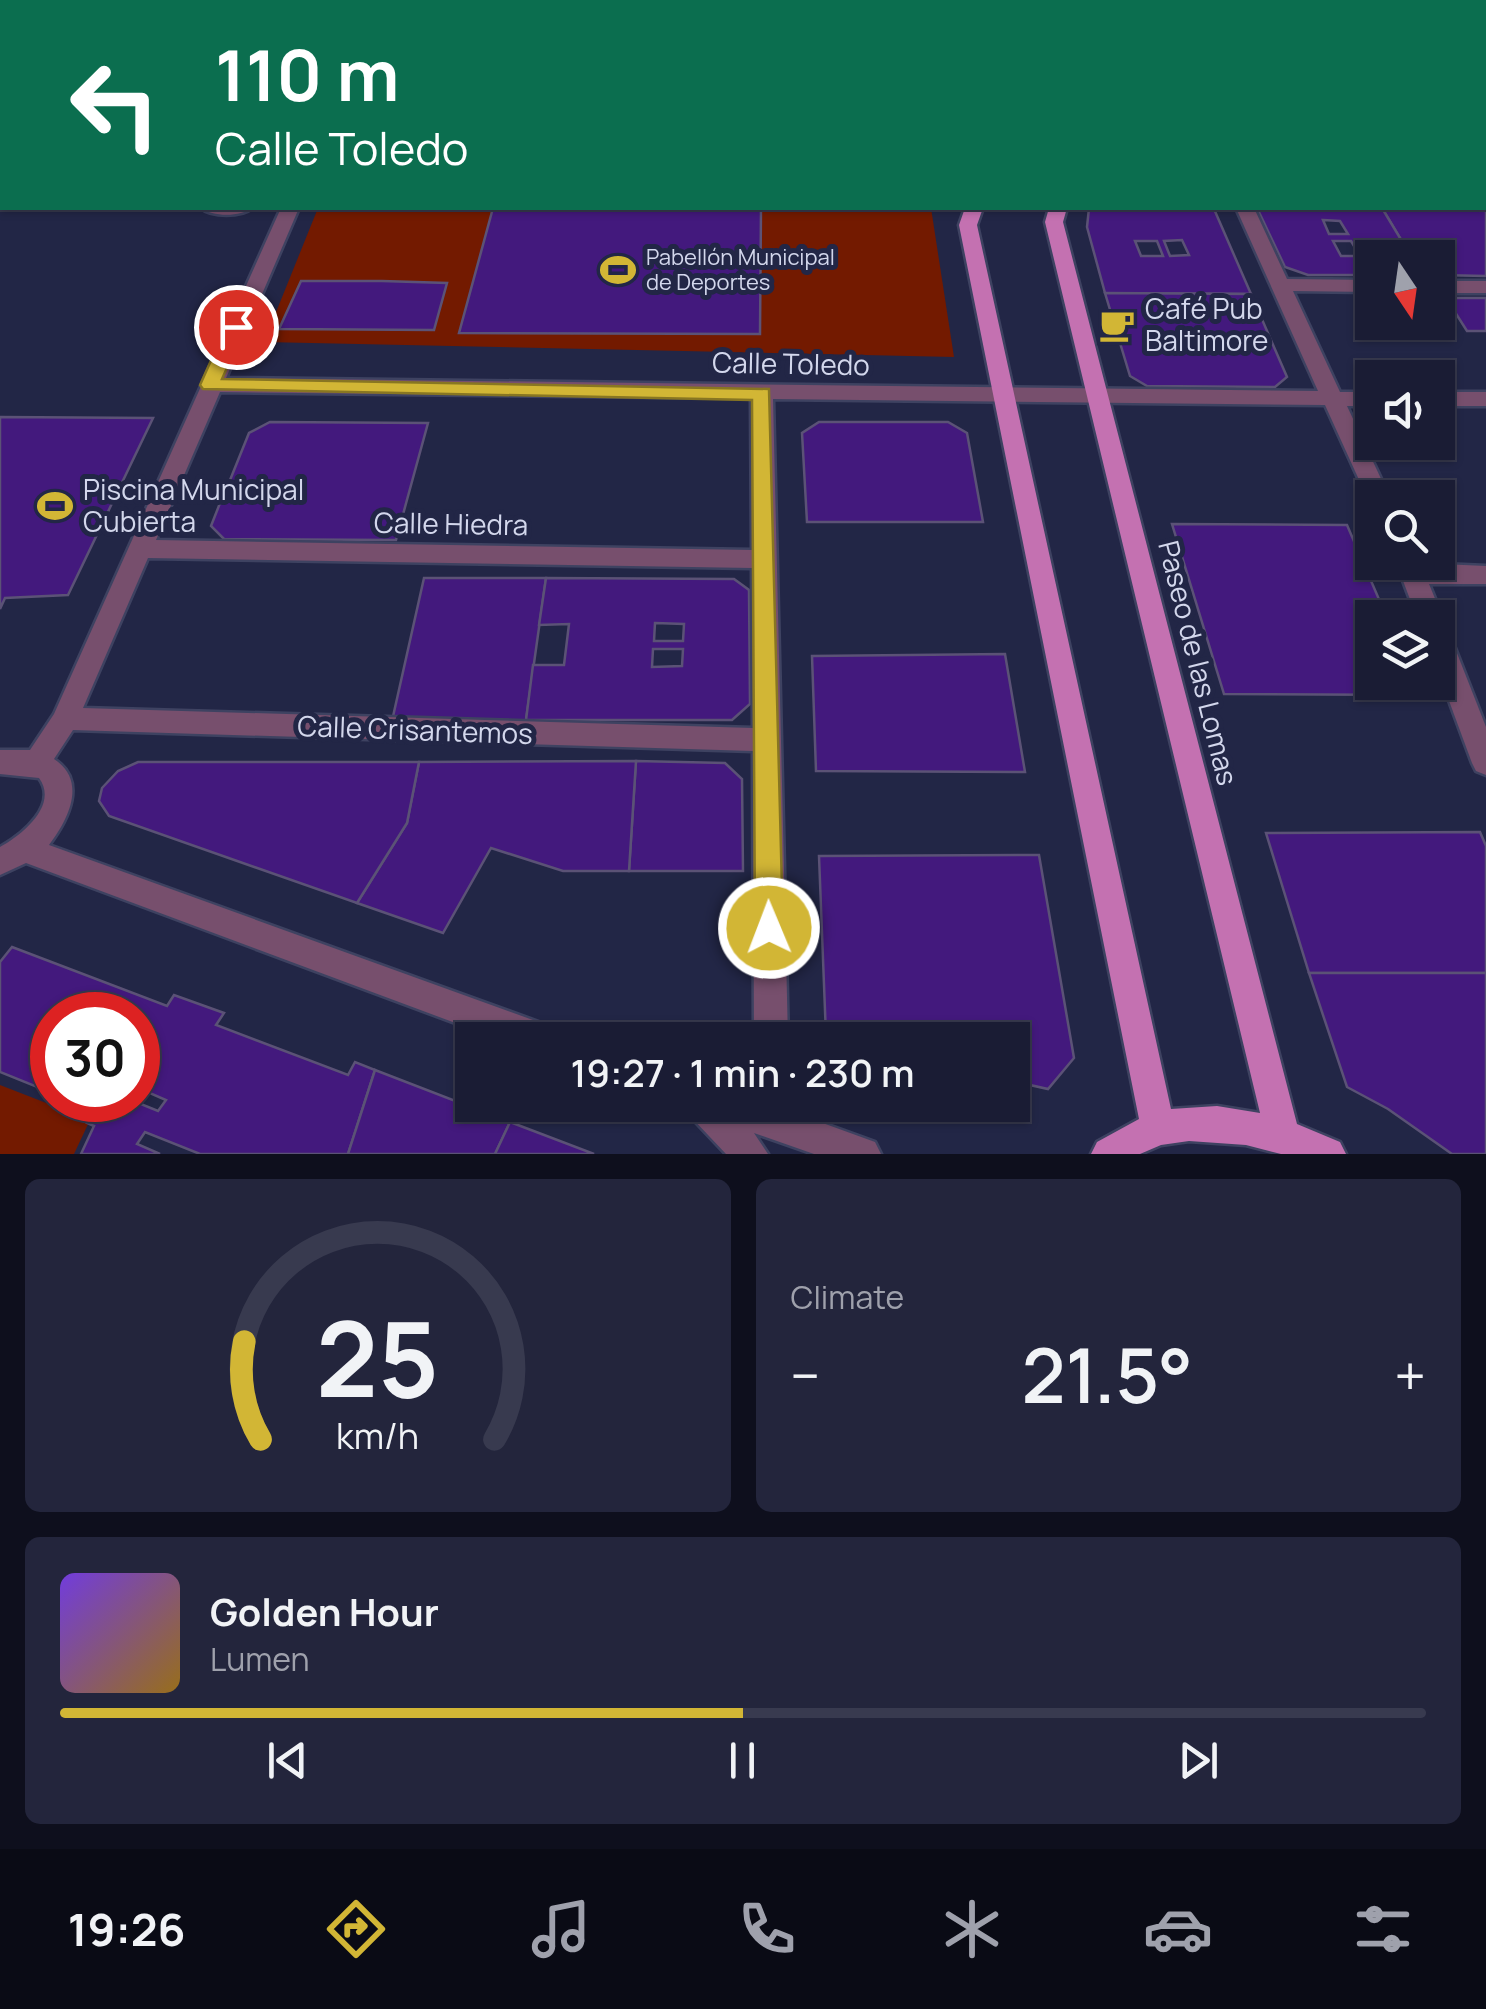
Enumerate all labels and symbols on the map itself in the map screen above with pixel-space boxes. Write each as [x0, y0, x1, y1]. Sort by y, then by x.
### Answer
north arrow [1355, 240, 1455, 340]
place label: Pabellón Municipal de Deportes [646, 242, 835, 297]
sports icon: Pabellón Municipal de Deportes [599, 251, 637, 289]
pin [194, 285, 279, 370]
place label: Café Pub Baltimore [1145, 289, 1268, 359]
cafe icon: Café Pub Baltimore [1098, 306, 1136, 344]
street label: Calle Toledo [712, 343, 870, 383]
place label: Piscina Municipal Cubierta [83, 470, 304, 540]
sports icon: Piscina Municipal Cubierta [36, 487, 74, 525]
street label: Calle Hiedra [374, 503, 529, 543]
street label: Paseo de las Lomas [1150, 536, 1248, 789]
street label: Calle Crisantemos [297, 706, 533, 752]
position arrow [717, 876, 821, 980]
speed limit sign: 30 [30, 992, 160, 1122]

